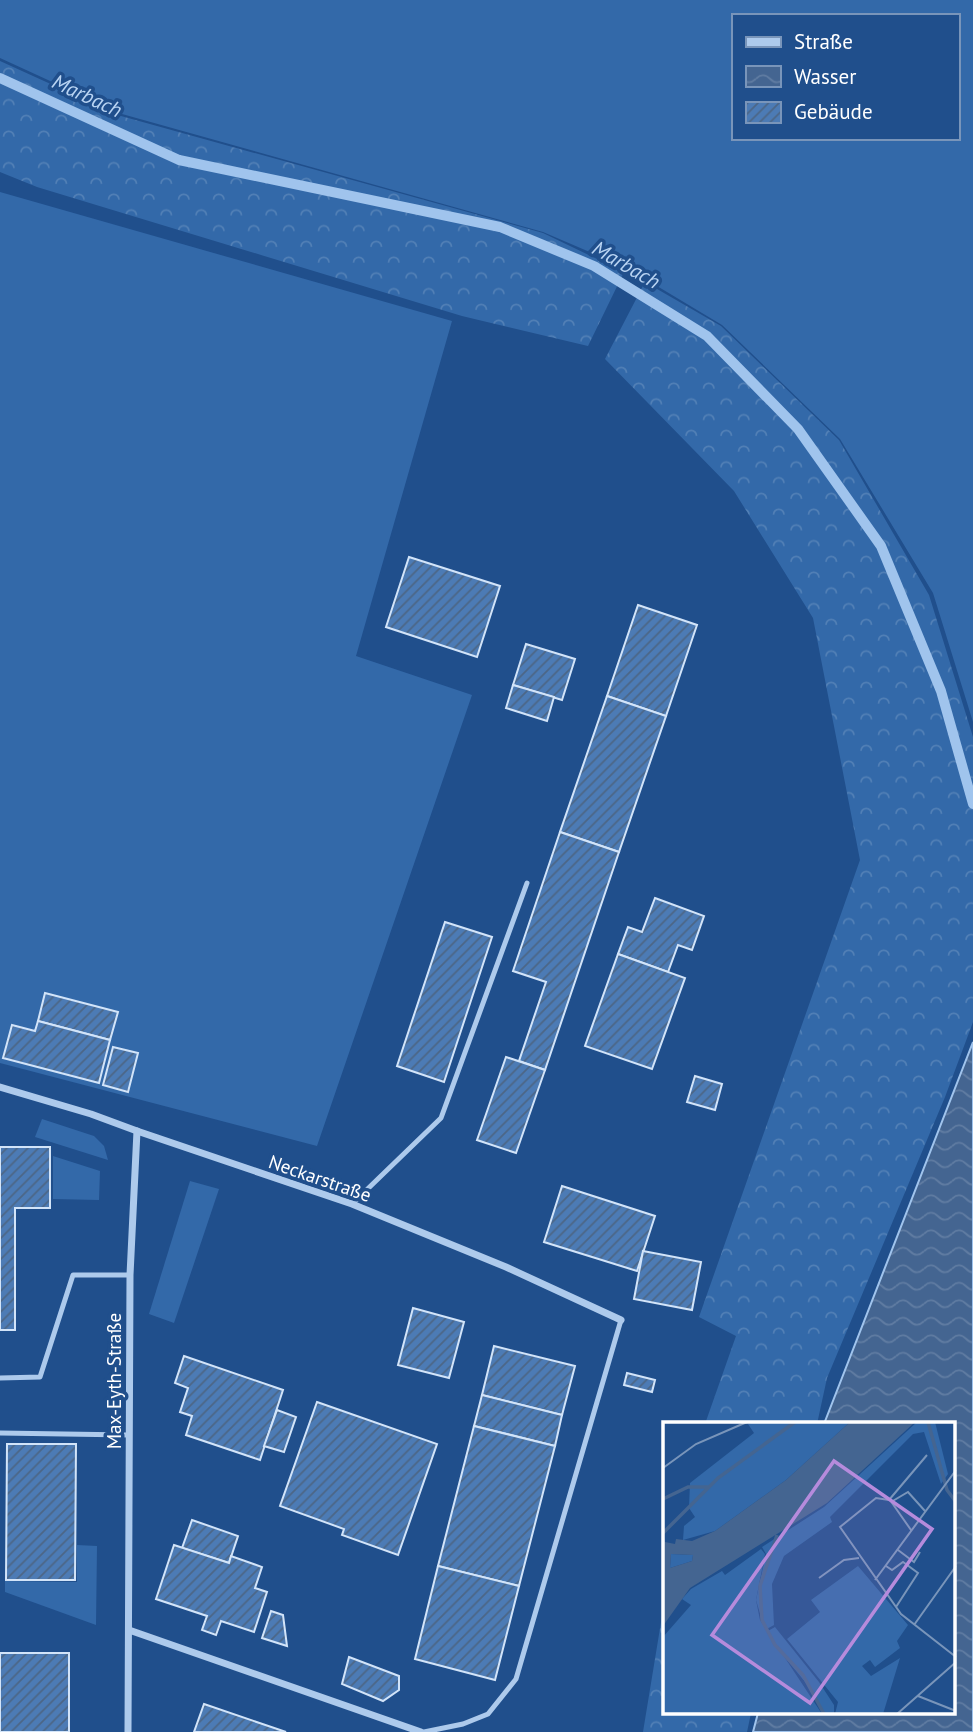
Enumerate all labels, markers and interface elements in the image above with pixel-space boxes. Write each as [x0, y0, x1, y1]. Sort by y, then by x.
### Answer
legend [732, 14, 959, 140]
text: Straße [794, 28, 853, 55]
text: Wasser [794, 63, 856, 90]
water label: Marbach [48, 68, 126, 123]
text: Gebäude [794, 98, 873, 125]
water label: Marbach [587, 234, 665, 295]
street label: Neckarstraße [266, 1149, 374, 1207]
street label: Max-Eyth-Straße [102, 1313, 126, 1449]
inset map [663, 1422, 956, 1714]

